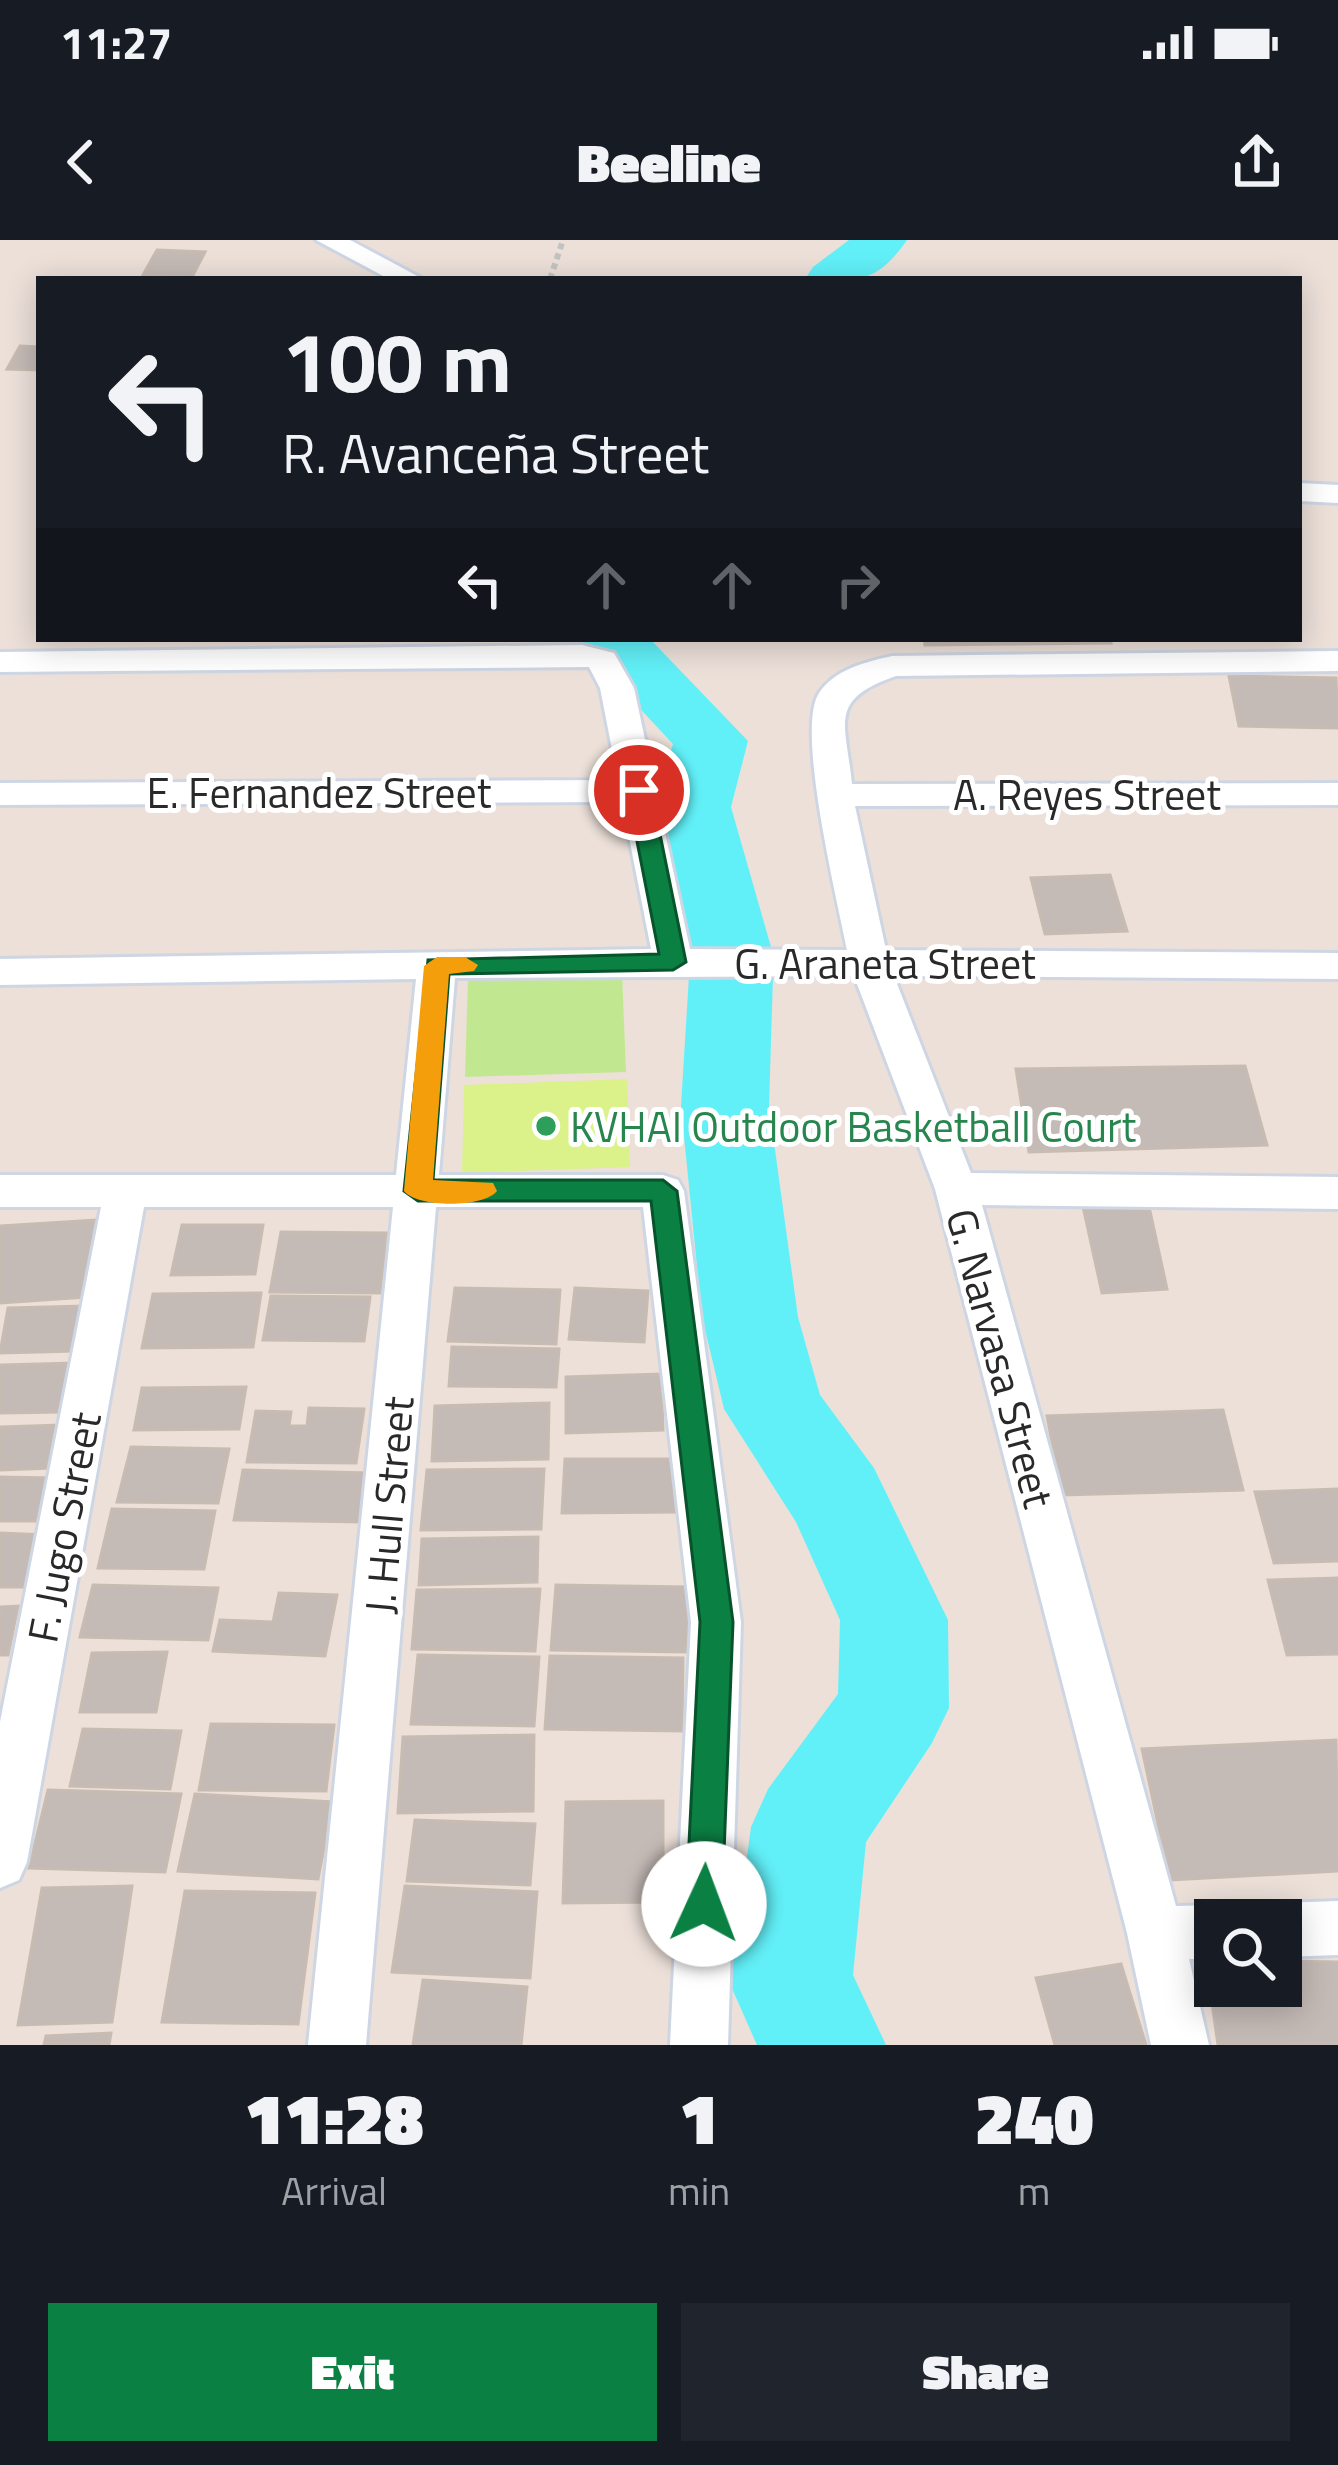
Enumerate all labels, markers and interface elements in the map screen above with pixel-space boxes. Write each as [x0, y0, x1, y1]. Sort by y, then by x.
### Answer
text: 11:27 [60, 8, 172, 76]
text: Beeline [577, 121, 761, 203]
icon: back [48, 129, 114, 195]
icon: share [1224, 129, 1290, 195]
text: 100 m [282, 297, 512, 425]
icon: left [84, 324, 240, 480]
text: R. Avanceña Street [282, 412, 709, 494]
icon: left [447, 552, 513, 618]
icon: ahead [573, 552, 639, 618]
icon: ahead [699, 552, 765, 618]
icon: right [825, 552, 891, 618]
pin [588, 739, 690, 841]
icon: arrive [606, 757, 672, 823]
street label: E. Fernandez Street [147, 760, 492, 824]
street label: A. Reyes Street [953, 762, 1221, 826]
street label: G. Araneta Street [734, 931, 1036, 995]
place label: KVHAI Outdoor Basketball Court [570, 1094, 1136, 1158]
marker: KVHAI Outdoor Basketball Court [533, 1113, 559, 1139]
street label: G. Narvasa Street [930, 1201, 1072, 1515]
street label: J. Hull Street [347, 1393, 429, 1616]
street label: F. Jugo Street [9, 1406, 117, 1648]
position arrow [641, 1841, 767, 1967]
map controls [1194, 1899, 1302, 2007]
button: search [1194, 1899, 1302, 2007]
text: 11:28 [244, 2062, 424, 2172]
text: 1 [679, 2062, 719, 2172]
text: 240 [975, 2062, 1094, 2172]
text: Arrival [281, 2161, 387, 2220]
text: min [668, 2161, 730, 2220]
text: m [1018, 2161, 1050, 2220]
button: Exit [48, 2303, 657, 2441]
button: Share [681, 2303, 1290, 2441]

